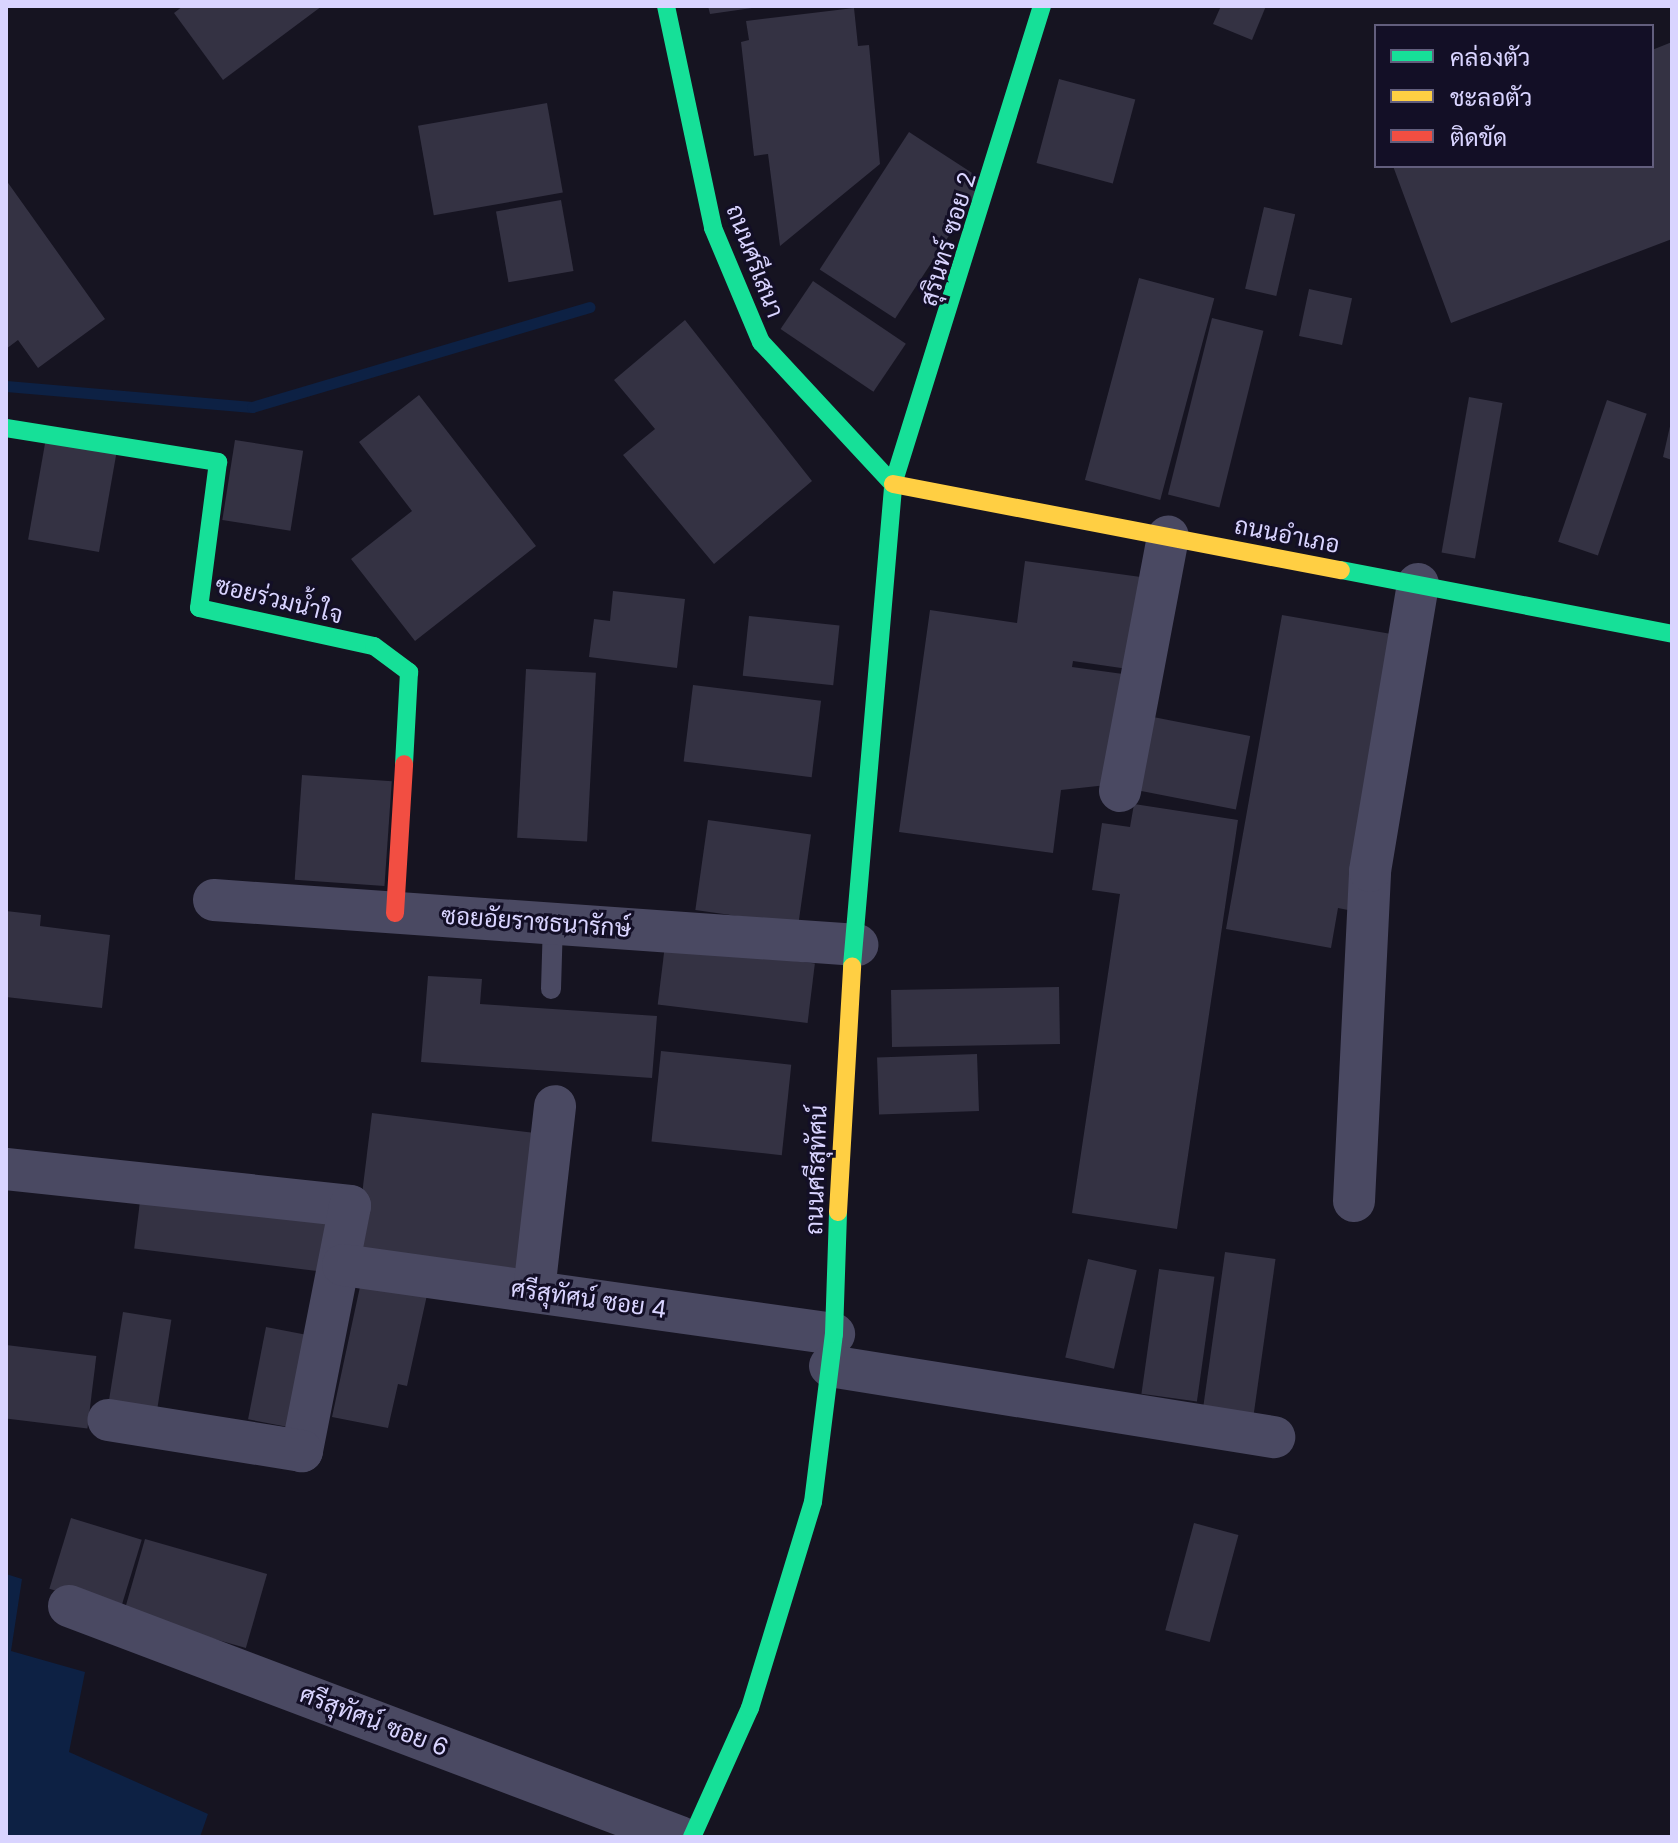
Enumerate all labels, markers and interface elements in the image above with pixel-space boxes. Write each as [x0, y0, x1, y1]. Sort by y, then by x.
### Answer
legend [1374, 24, 1654, 168]
text: คล่องตัว [1450, 43, 1530, 72]
text: ชะลอตัว [1450, 83, 1532, 112]
text: ติดขัด [1450, 123, 1507, 152]
street label: สุรินทร์ ซอย 2 [914, 168, 982, 310]
street label: ถนนศรีเสนา [720, 200, 790, 322]
street label: ถนนอำเภอ [1232, 511, 1342, 559]
street label: ซอยร่วมน้ำใจ [212, 570, 346, 630]
street label: ซอยอัยราชธนารักษ์ [440, 901, 632, 943]
street label: ถนนศรีสุทัศน์ [799, 1105, 833, 1235]
street label: ศรีสุทัศน์ ซอย 4 [509, 1274, 669, 1324]
street label: ศรีสุทัศน์ ซอย 6 [296, 1680, 452, 1762]

